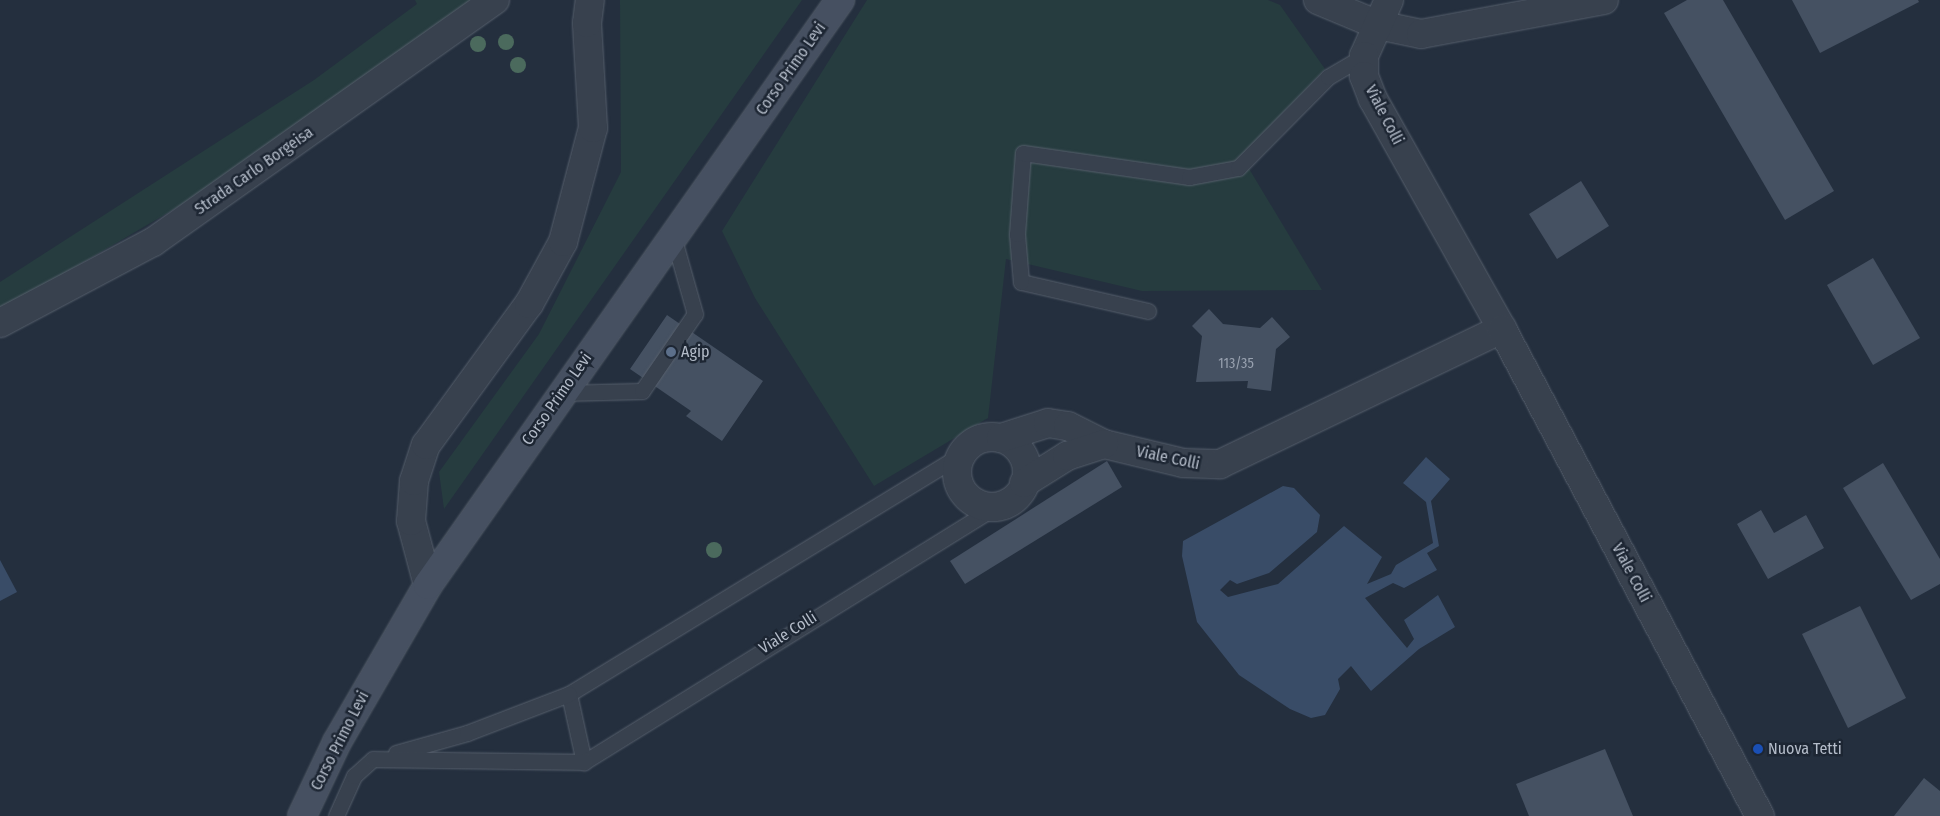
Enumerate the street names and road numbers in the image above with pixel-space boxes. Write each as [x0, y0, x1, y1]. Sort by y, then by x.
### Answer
street label: Corso Primo Levi [752, 19, 830, 119]
street label: Viale Colli [1361, 82, 1407, 148]
street label: Strada Carlo Borgeisa [191, 123, 317, 219]
street label: Corso Primo Levi [518, 349, 596, 449]
street label: Viale Colli [1135, 442, 1201, 474]
street label: Viale Colli [1607, 540, 1655, 606]
street label: Viale Colli [756, 608, 820, 658]
street label: Corso Primo Levi [307, 688, 373, 794]

